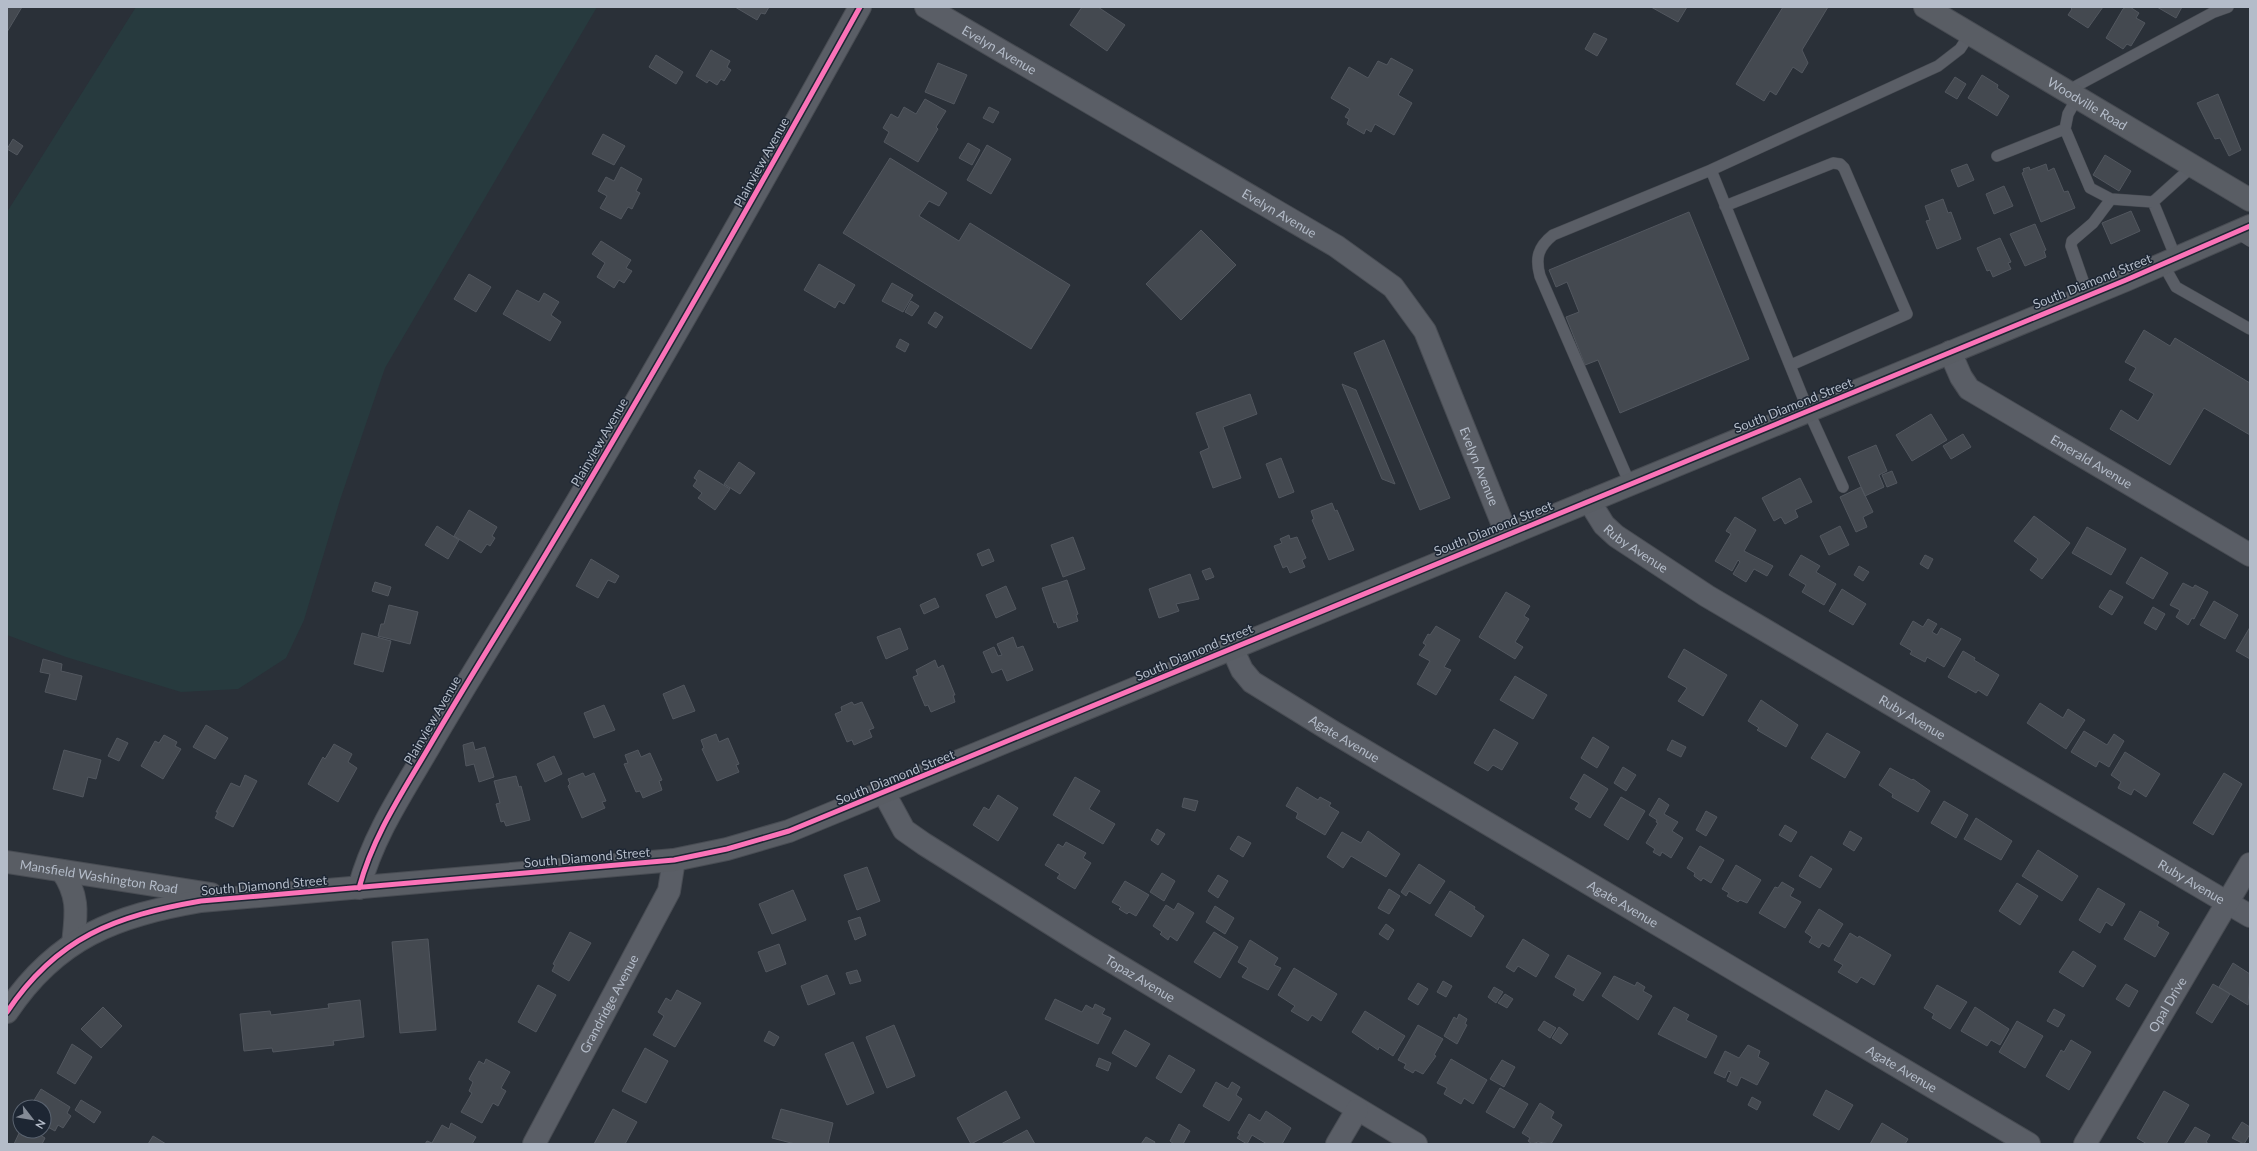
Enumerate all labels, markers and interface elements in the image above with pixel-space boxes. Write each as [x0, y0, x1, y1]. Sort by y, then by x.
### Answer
street label: Evelyn Avenue [959, 22, 1040, 78]
street label: Woodville Road [2045, 74, 2130, 133]
street label: Plainview Avenue [730, 114, 792, 210]
street label: Evelyn Avenue [1239, 185, 1320, 241]
street label: South Diamond Street [2030, 250, 2154, 312]
street label: South Diamond Street [1731, 374, 1855, 436]
street label: Plainview Avenue [567, 395, 631, 489]
street label: Evelyn Avenue [1456, 424, 1502, 508]
street label: Emerald Avenue [2048, 431, 2135, 492]
street label: South Diamond Street [1431, 497, 1555, 559]
street label: Ruby Avenue [1600, 521, 1671, 576]
street label: South Diamond Street [1133, 620, 1256, 684]
street label: Plainview Avenue [400, 673, 464, 767]
street label: Ruby Avenue [1876, 691, 1949, 743]
street label: Agate Avenue [1306, 711, 1383, 766]
street label: South Diamond Street [833, 746, 957, 808]
street label: South Diamond Street [523, 843, 651, 870]
street label: Mansfield Washington Road [19, 856, 179, 897]
street label: Ruby Avenue [2155, 856, 2228, 907]
street label: South Diamond Street [200, 871, 328, 898]
street label: Agate Avenue [1585, 877, 1661, 931]
street label: Grandridge Avenue [576, 951, 642, 1056]
street label: Topaz Avenue [1102, 951, 1178, 1006]
street label: Opal Drive [2145, 974, 2190, 1035]
street label: Agate Avenue [1864, 1042, 1940, 1096]
north arrow [12, 1099, 52, 1139]
text: N [33, 1117, 49, 1131]

